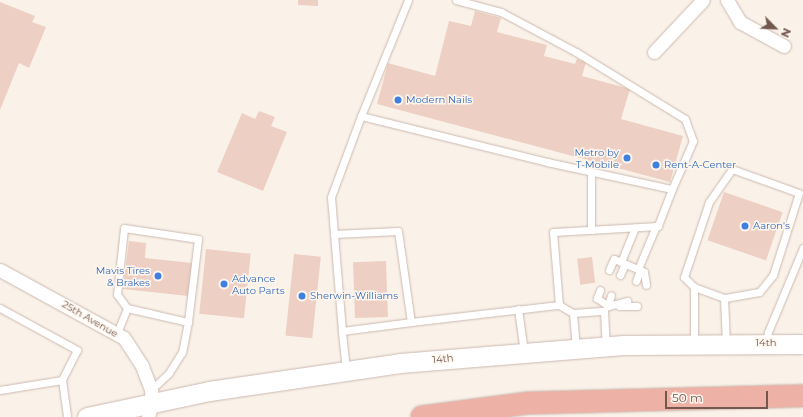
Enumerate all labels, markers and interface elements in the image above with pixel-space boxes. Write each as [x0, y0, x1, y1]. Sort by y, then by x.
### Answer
north arrow [755, 8, 795, 48]
text: N [778, 26, 794, 40]
place label: Modern Nails [406, 94, 472, 106]
marker: Modern Nails [393, 95, 403, 105]
place label: Metro by T-Mobile [575, 146, 619, 170]
marker: Metro by T-Mobile [622, 153, 632, 163]
place label: Rent-A-Center [664, 159, 736, 171]
marker: Rent-A-Center [651, 160, 661, 170]
place label: Aaron's [753, 220, 790, 232]
marker: Aaron's [740, 221, 750, 231]
place label: Mavis Tires & Brakes [96, 264, 150, 288]
marker: Mavis Tires & Brakes [153, 271, 163, 281]
place label: Advance Auto Parts [232, 272, 285, 296]
marker: Advance Auto Parts [219, 279, 229, 289]
place label: Sherwin-Williams [310, 290, 398, 302]
marker: Sherwin-Williams [297, 291, 307, 301]
street label: 25th Avenue [60, 298, 120, 340]
street label: 14th [755, 337, 777, 349]
street label: 14th [432, 352, 454, 366]
scale bar [667, 383, 770, 409]
text: 50 m [672, 390, 703, 405]

